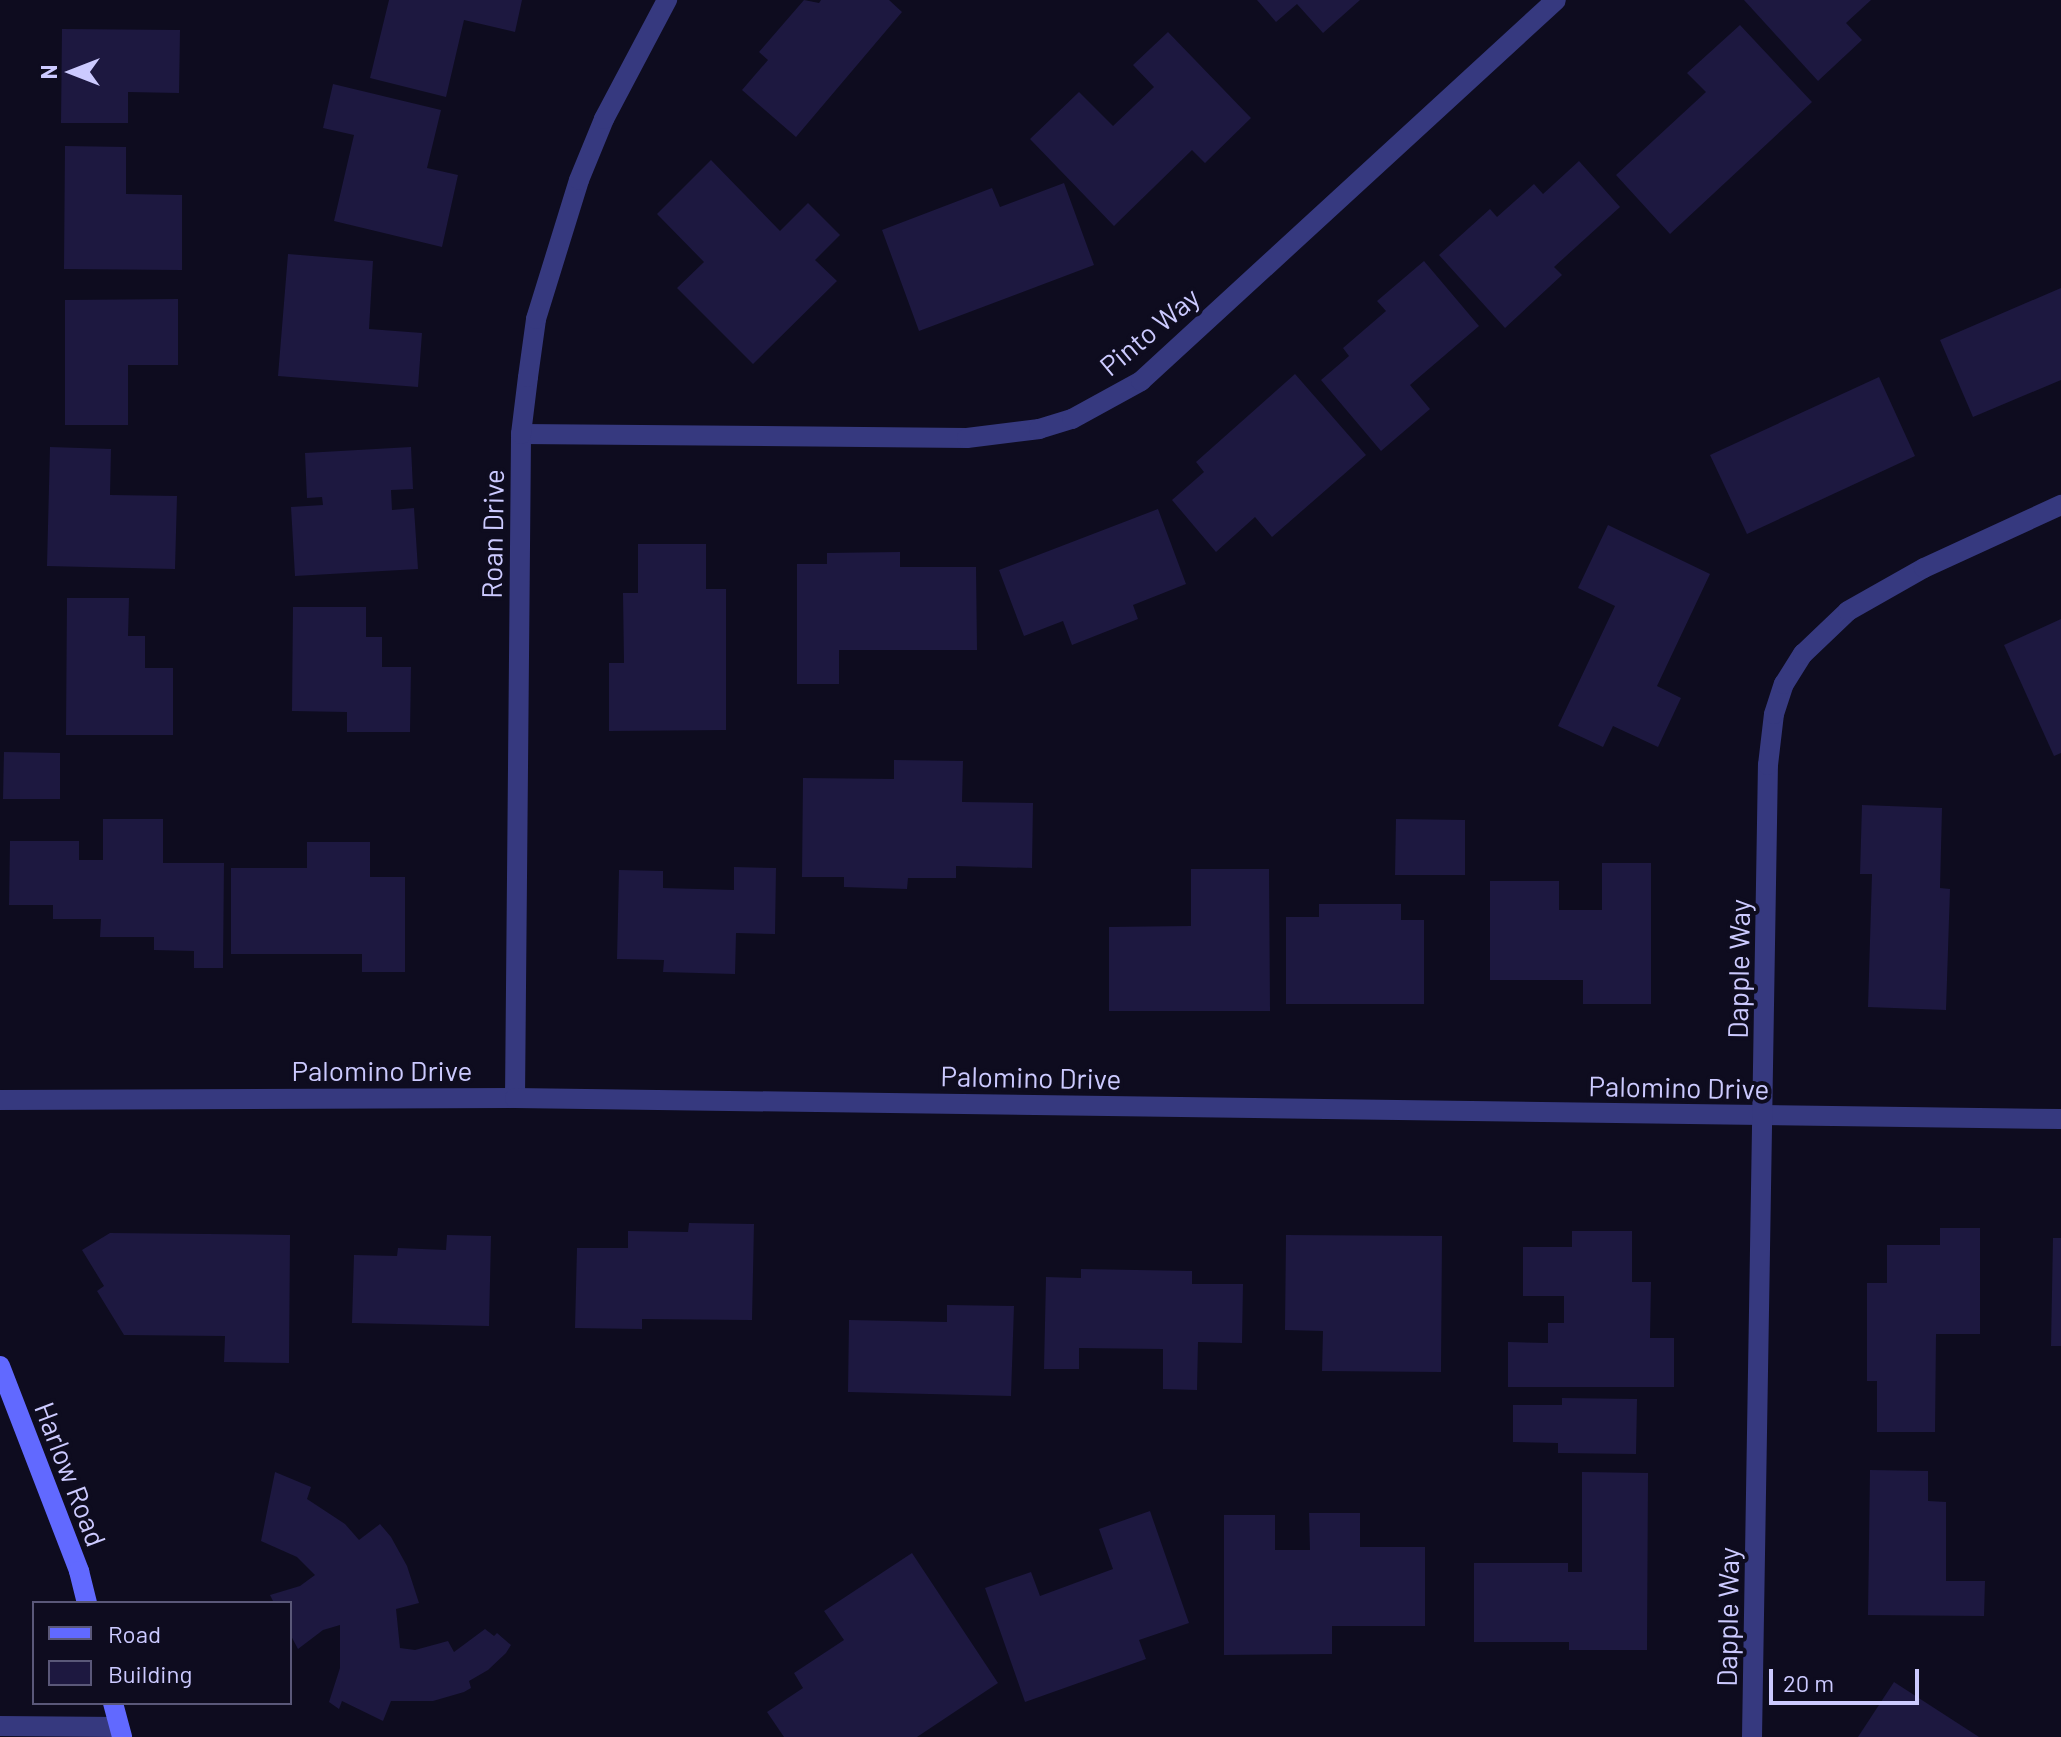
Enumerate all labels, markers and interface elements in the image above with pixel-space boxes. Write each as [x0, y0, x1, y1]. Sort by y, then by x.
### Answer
north arrow [32, 32, 112, 112]
text: N [35, 65, 61, 79]
street label: Pinto Way [1092, 280, 1206, 382]
street label: Roan Drive [474, 469, 510, 599]
street label: Dapple Way [1720, 899, 1756, 1039]
street label: Palomino Drive [292, 1053, 472, 1087]
street label: Palomino Drive [940, 1059, 1122, 1095]
street label: Palomino Drive [1588, 1069, 1770, 1105]
street label: Harlow Road [28, 1397, 114, 1551]
street label: Dapple Way [1709, 1547, 1745, 1687]
legend [32, 1601, 292, 1705]
text: Road [108, 1619, 161, 1648]
scale bar [1773, 1653, 1923, 1703]
text: Building [108, 1659, 192, 1688]
text: 20 m [1783, 1668, 1834, 1697]

